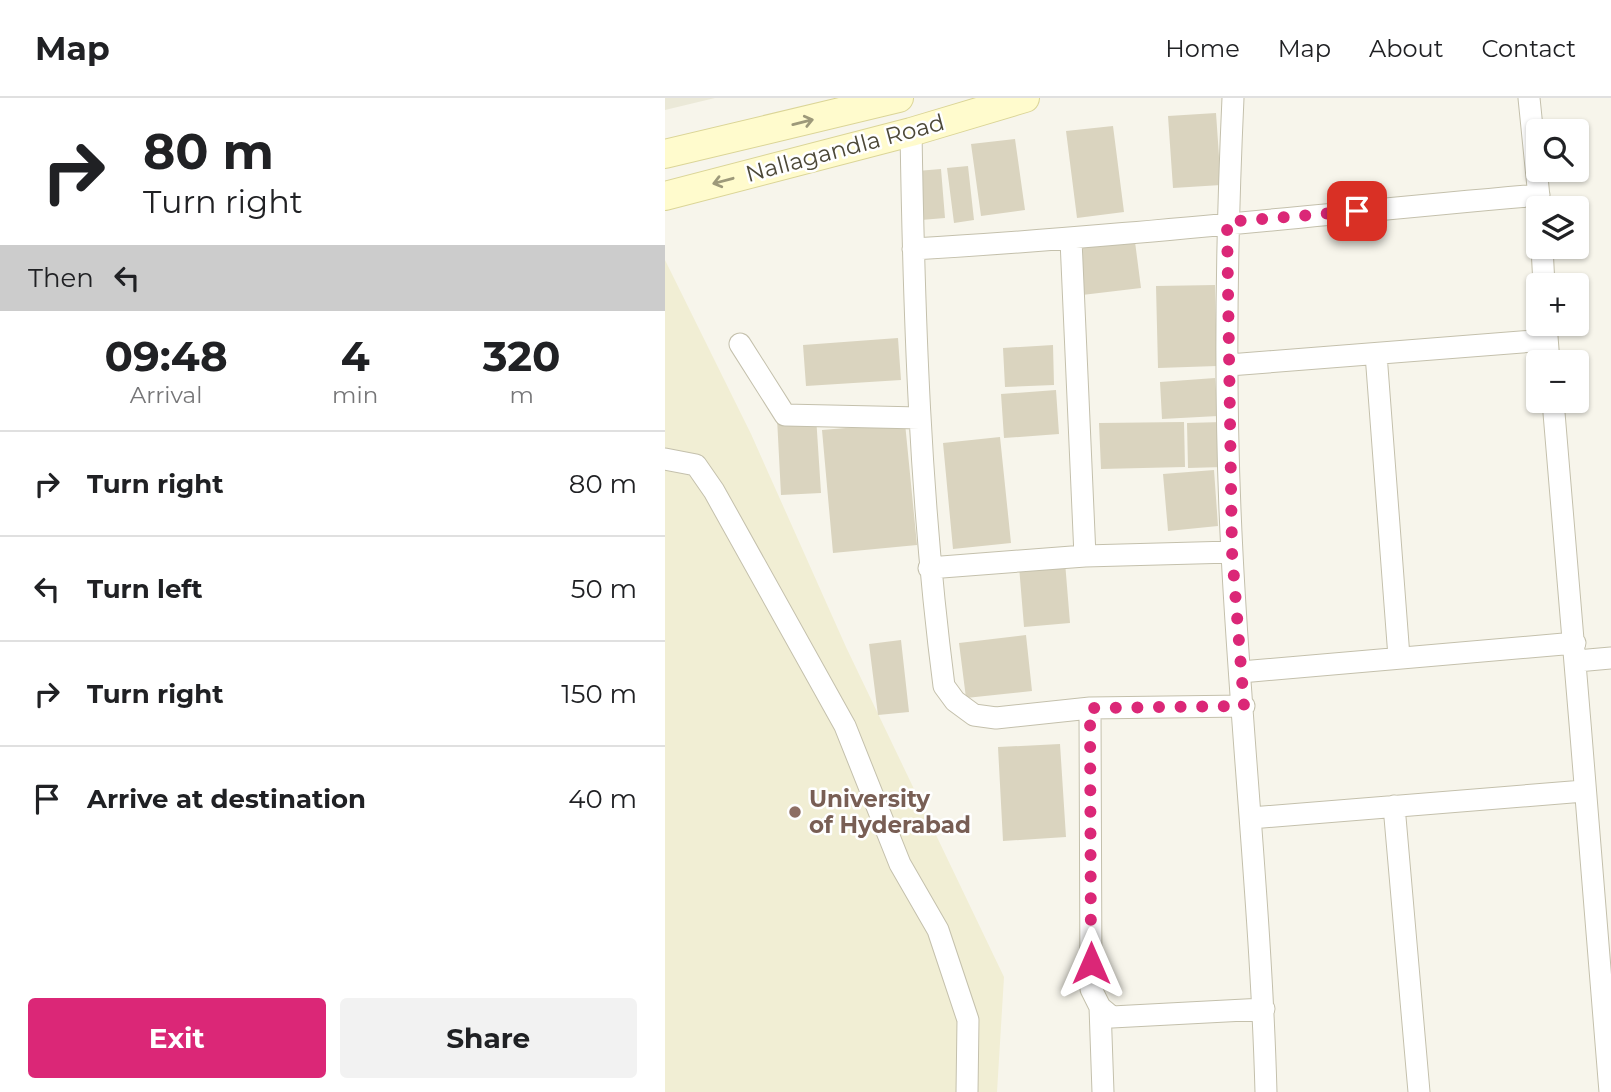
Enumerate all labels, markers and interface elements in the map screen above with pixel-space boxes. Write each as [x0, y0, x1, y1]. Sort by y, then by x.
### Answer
text: Map [35, 28, 110, 68]
text: Home [1165, 34, 1240, 63]
text: Map [1278, 34, 1331, 63]
text: About [1369, 34, 1443, 63]
text: Contact [1481, 34, 1576, 63]
street label: Nallagandla Road [743, 108, 947, 188]
one-way arrow [791, 115, 814, 128]
map controls [1526, 119, 1589, 413]
button: search [1526, 119, 1589, 182]
text: 80 m [143, 122, 274, 181]
icon: right [28, 126, 119, 217]
one-way arrow [712, 175, 735, 188]
pin [1327, 181, 1387, 241]
text: Turn right [143, 182, 303, 221]
icon: arrive [1338, 192, 1376, 230]
button: layers [1526, 196, 1589, 259]
icon: left [108, 259, 146, 297]
text: Then [28, 262, 94, 294]
button: + [1526, 273, 1589, 336]
text: 09:48 [104, 330, 228, 382]
text: 4 [341, 330, 370, 382]
text: 320 [483, 330, 561, 382]
button: − [1526, 350, 1589, 413]
text: Arrival [130, 381, 202, 409]
text: min [332, 381, 378, 409]
text: m [509, 381, 534, 409]
icon: right [28, 465, 66, 503]
text: Turn right [87, 468, 223, 500]
text: 80 m [569, 468, 637, 500]
icon: left [28, 570, 66, 608]
text: Turn left [87, 573, 203, 605]
text: 50 m [571, 573, 637, 605]
icon: right [28, 675, 66, 713]
text: Turn right [87, 678, 223, 710]
text: 150 m [561, 678, 637, 710]
icon: arrive [28, 780, 66, 818]
text: Arrive at destination [87, 783, 366, 815]
text: 40 m [568, 783, 637, 815]
place label: University of Hyderabad [809, 785, 971, 839]
marker: University of Hyderabad [787, 804, 803, 820]
position arrow [1054, 926, 1128, 1000]
button: Exit [28, 998, 326, 1078]
button: Share [340, 998, 637, 1078]

